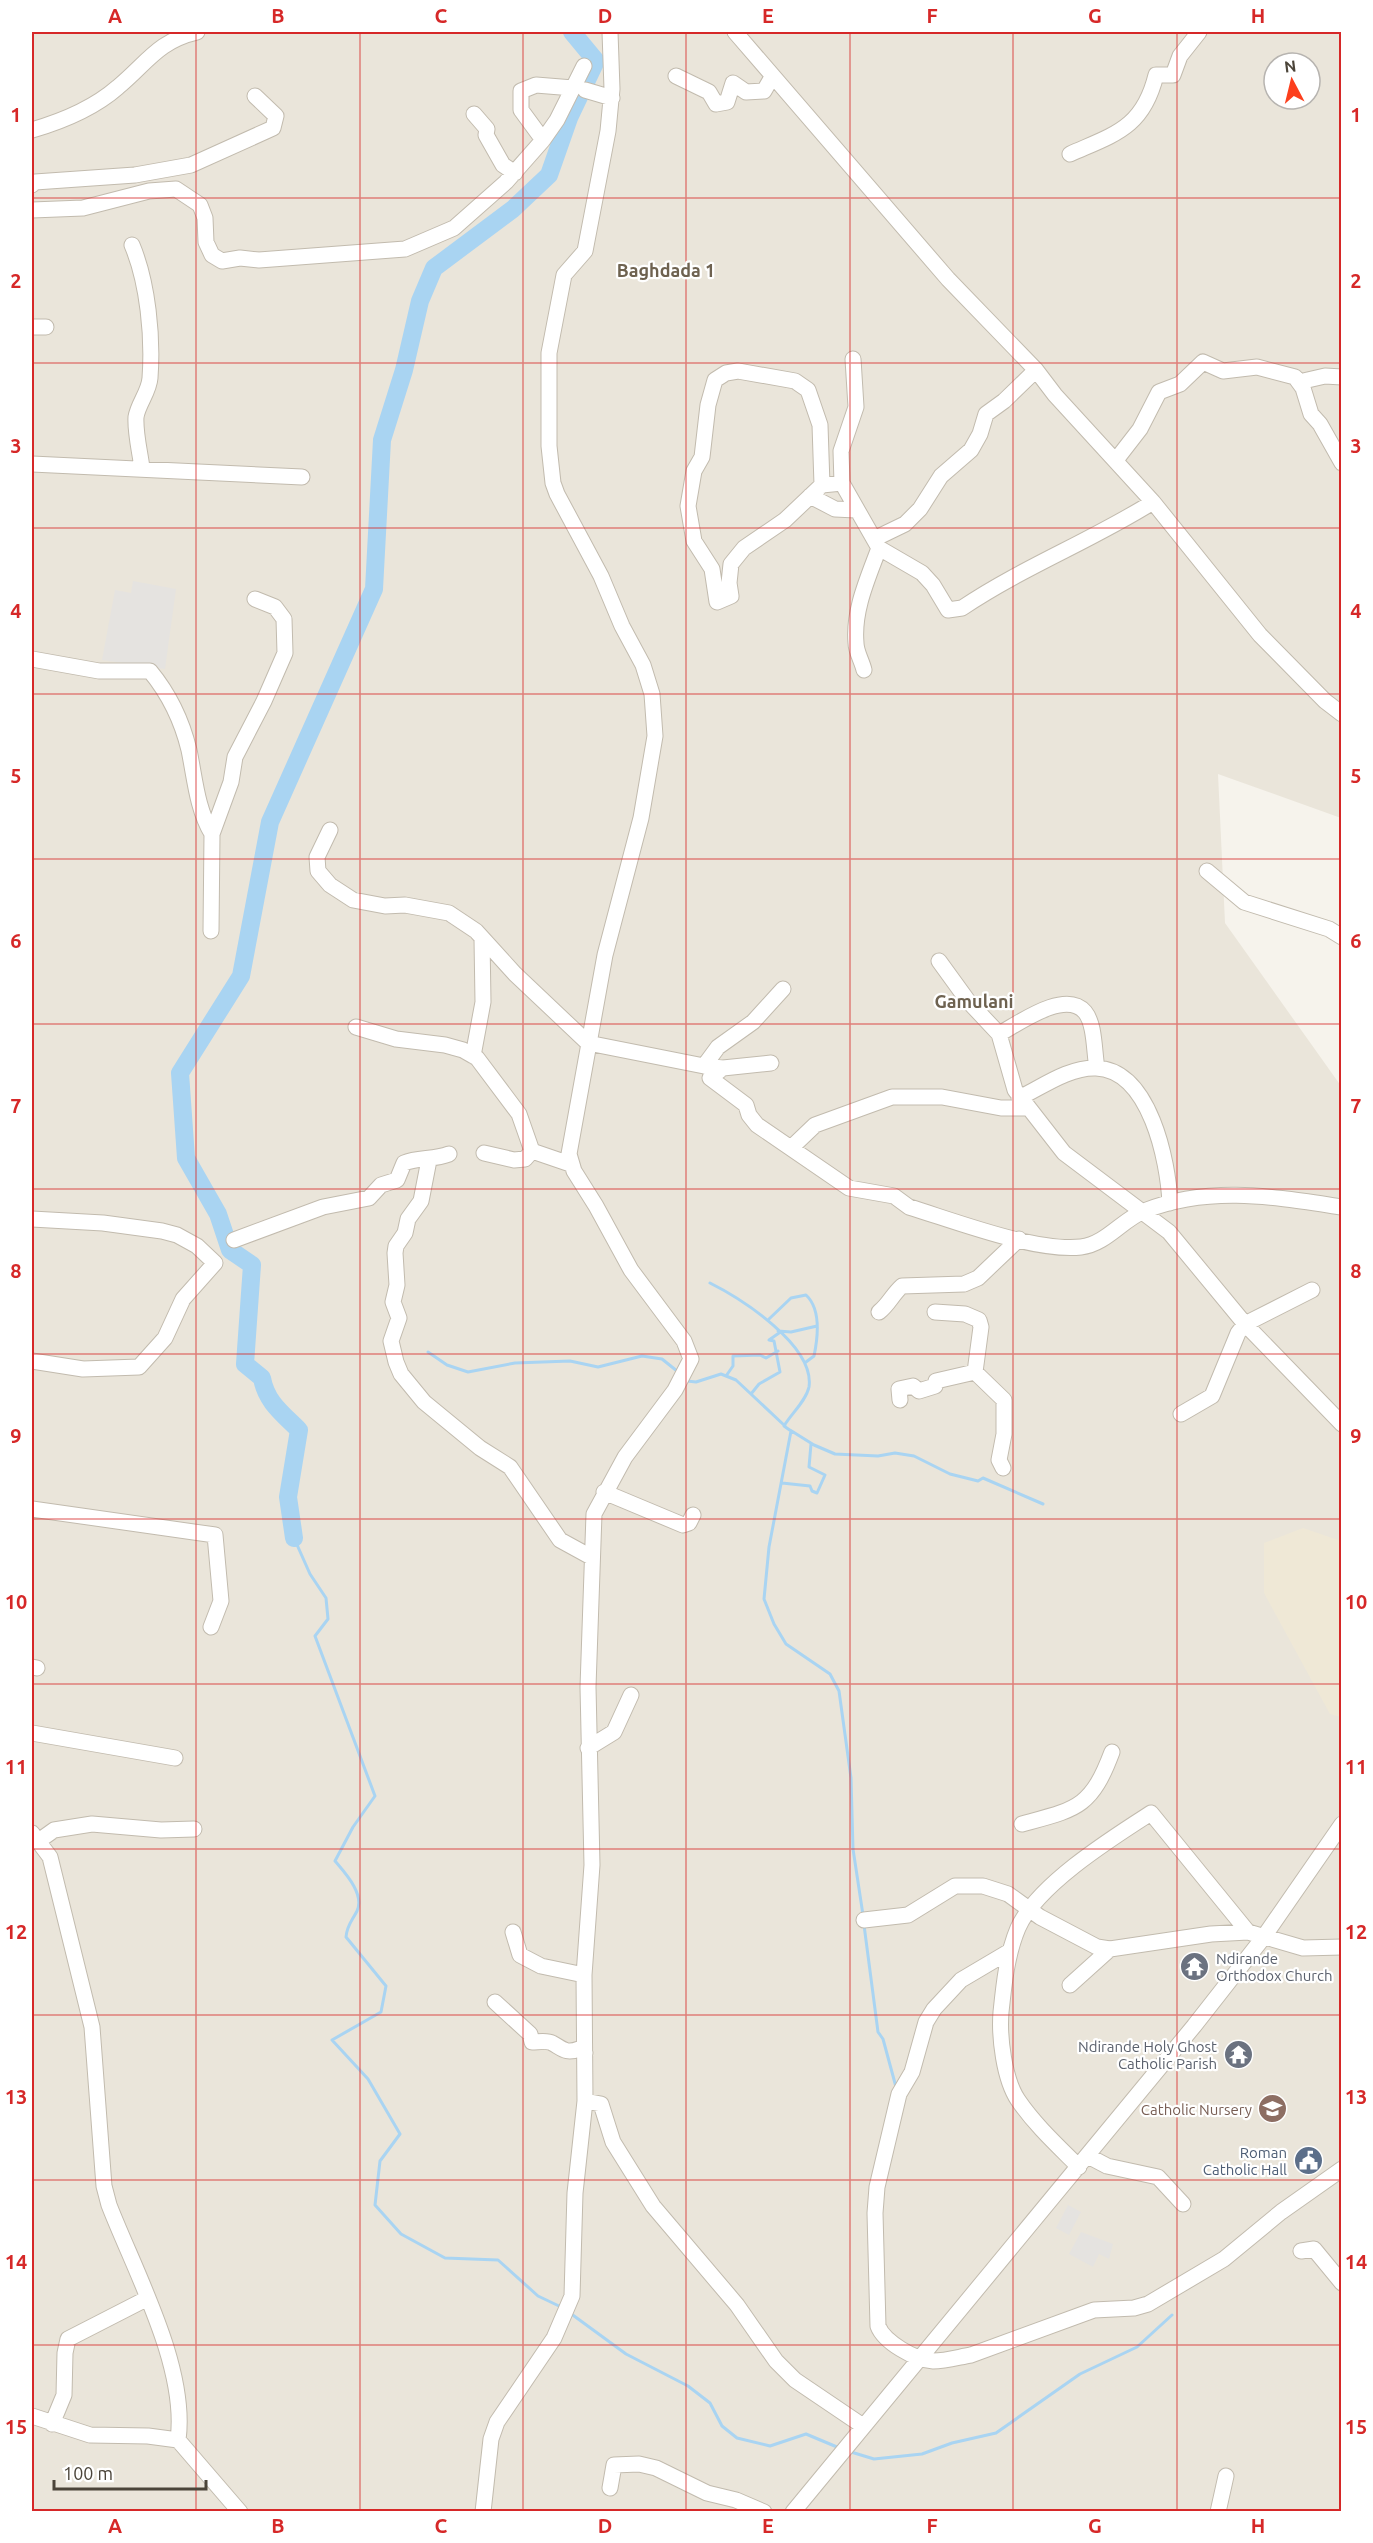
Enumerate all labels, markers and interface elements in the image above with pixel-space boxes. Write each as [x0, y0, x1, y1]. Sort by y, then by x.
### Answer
text: A [108, 4, 122, 27]
text: B [271, 4, 285, 27]
text: C [435, 4, 448, 27]
text: D [598, 4, 612, 27]
text: E [762, 4, 774, 27]
text: F [926, 4, 938, 27]
text: G [1088, 4, 1102, 27]
text: H [1251, 4, 1265, 27]
north arrow [1262, 51, 1322, 111]
text: N [1283, 56, 1297, 76]
text: 1 [10, 103, 22, 126]
text: 1 [1350, 103, 1362, 126]
district label: Baghdada 1 [617, 260, 715, 280]
text: 2 [10, 269, 22, 292]
text: 2 [1350, 269, 1362, 292]
text: 3 [10, 434, 22, 457]
text: 3 [1350, 434, 1362, 457]
text: 4 [10, 599, 22, 622]
text: 4 [1350, 599, 1362, 622]
text: 5 [10, 764, 22, 787]
text: 5 [1350, 764, 1362, 787]
text: 6 [10, 929, 22, 952]
text: 6 [1350, 929, 1362, 952]
district label: Gamulani [934, 991, 1014, 1011]
text: 7 [10, 1094, 22, 1117]
text: 7 [1350, 1094, 1362, 1117]
text: 8 [10, 1259, 22, 1282]
text: 8 [1350, 1259, 1362, 1282]
text: 9 [10, 1424, 22, 1447]
text: 9 [1350, 1424, 1362, 1447]
text: 10 [5, 1590, 27, 1613]
text: 10 [1345, 1590, 1367, 1613]
text: 11 [5, 1755, 27, 1778]
text: 11 [1345, 1755, 1367, 1778]
text: 12 [5, 1920, 27, 1943]
text: 12 [1345, 1920, 1367, 1943]
place label: Ndirande Orthodox Church [1216, 1950, 1333, 1984]
temple icon: Ndirande Orthodox Church [1179, 1951, 1211, 1983]
place label: Ndirande Holy Ghost Catholic Parish [1078, 2038, 1217, 2072]
temple icon: Ndirande Holy Ghost Catholic Parish [1222, 2039, 1254, 2071]
text: 13 [5, 2085, 27, 2108]
text: 13 [1345, 2085, 1367, 2108]
school or university icon: Catholic Nursery [1257, 2093, 1289, 2125]
place label: Catholic Nursery [1141, 2101, 1252, 2118]
place label: Roman Catholic Hall [1203, 2144, 1287, 2178]
public building icon: Roman Catholic Hall [1292, 2145, 1324, 2177]
text: 14 [5, 2250, 27, 2273]
text: 14 [1345, 2250, 1367, 2273]
text: 15 [5, 2415, 27, 2438]
text: 15 [1345, 2415, 1367, 2438]
scale bar [54, 2453, 206, 2491]
text: 100 m [63, 2463, 113, 2483]
text: A [108, 2514, 122, 2537]
text: B [271, 2514, 285, 2537]
text: C [435, 2514, 448, 2537]
text: D [598, 2514, 612, 2537]
text: E [762, 2514, 774, 2537]
text: F [926, 2514, 938, 2537]
text: G [1088, 2514, 1102, 2537]
text: H [1251, 2514, 1265, 2537]

